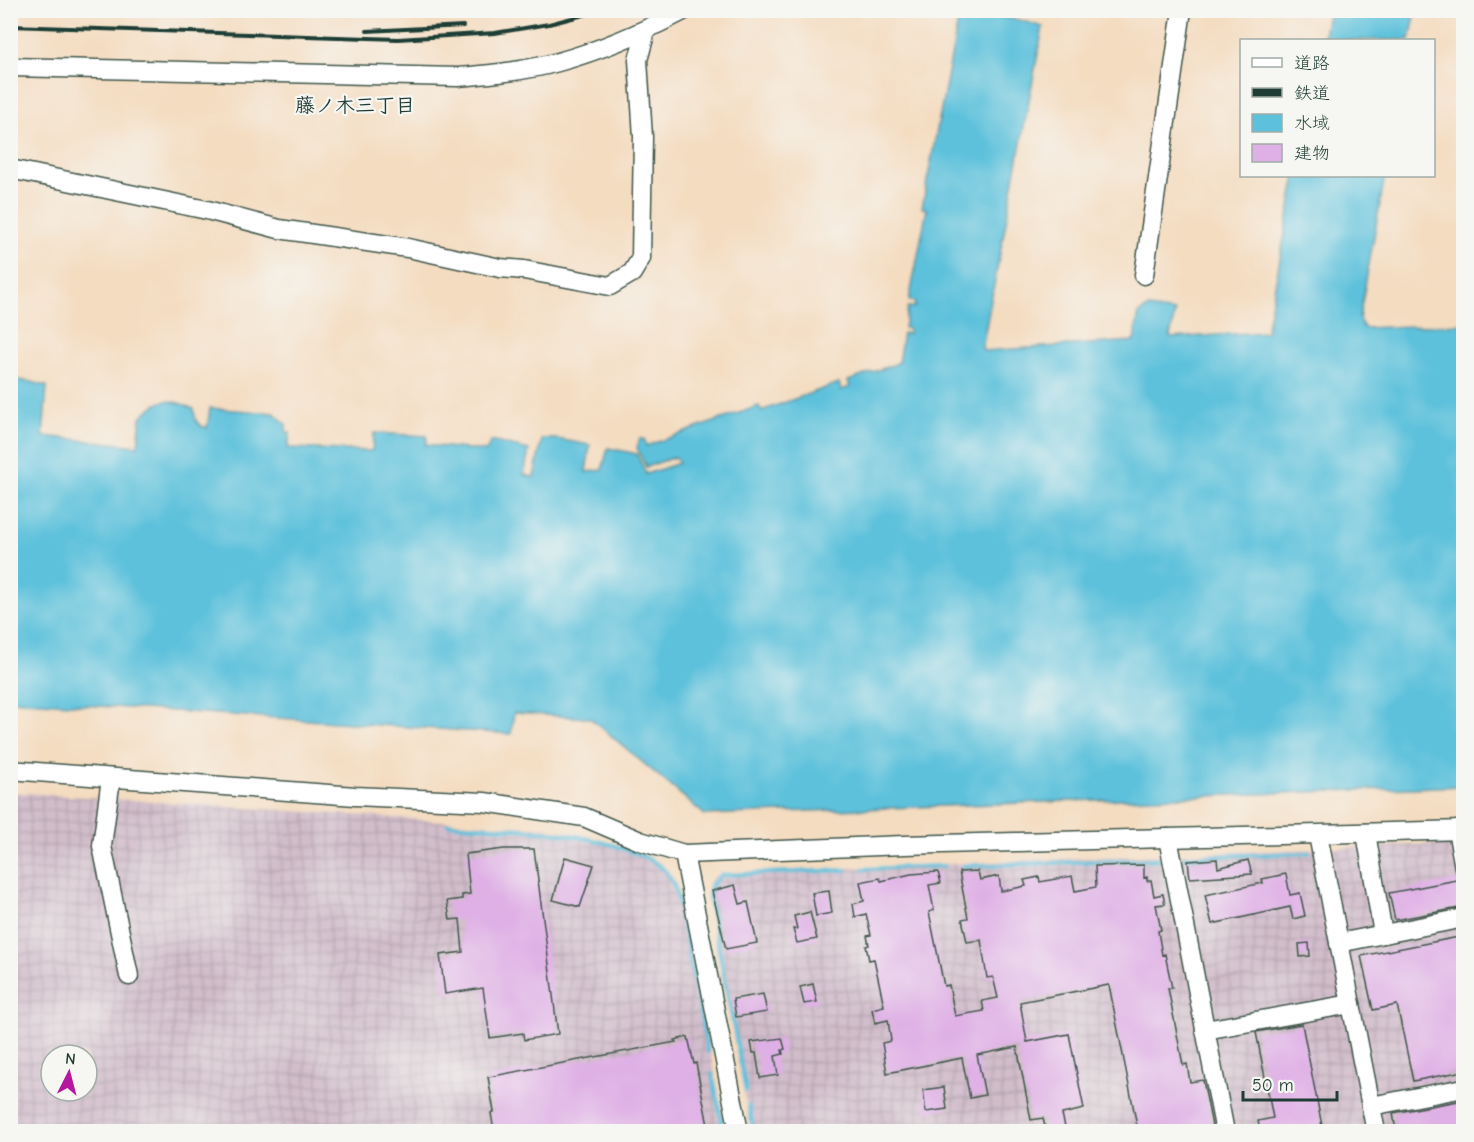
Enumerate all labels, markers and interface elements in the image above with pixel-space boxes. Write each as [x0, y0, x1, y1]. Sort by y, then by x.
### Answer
legend [1240, 39, 1435, 177]
text: 道路 [1294, 53, 1330, 74]
text: 鉄道 [1294, 83, 1330, 104]
district label: 藤ノ木三丁目 [295, 94, 415, 117]
text: 水域 [1294, 113, 1330, 134]
text: 建物 [1294, 143, 1330, 164]
north arrow [39, 1043, 99, 1103]
text: N [64, 1050, 77, 1069]
scale bar [1243, 1064, 1338, 1102]
text: 50 m [1252, 1075, 1294, 1096]

